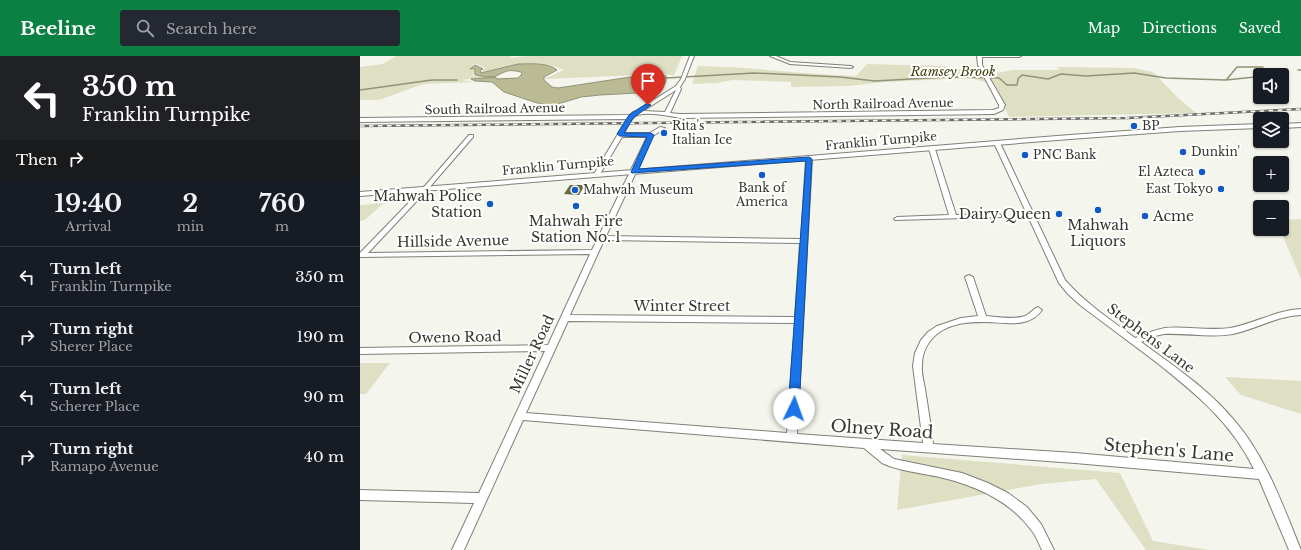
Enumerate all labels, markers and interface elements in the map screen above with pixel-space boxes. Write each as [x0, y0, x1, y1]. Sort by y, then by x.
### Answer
search box [120, 10, 400, 46]
text: Beeline [20, 17, 96, 40]
icon: search [134, 17, 156, 39]
text: Search here [166, 19, 257, 38]
text: Map [1088, 19, 1120, 37]
text: Directions [1142, 19, 1217, 37]
text: Saved [1239, 19, 1281, 37]
water label: Ramsey Brook [909, 63, 996, 80]
pin [631, 64, 665, 105]
map controls [1253, 68, 1289, 236]
button: sound [1253, 68, 1289, 104]
text: 350 m [82, 69, 176, 104]
icon: arrive [637, 70, 659, 92]
icon: left [16, 72, 68, 124]
street label: North Railroad Avenue [812, 95, 954, 112]
street label: South Railroad Avenue [424, 100, 566, 117]
text: Franklin Turnpike [82, 104, 251, 126]
button: layers [1253, 112, 1289, 148]
place label: Rita's Italian Ice [672, 118, 732, 147]
place label: BP [1142, 118, 1159, 133]
marker: BP [1129, 121, 1139, 131]
marker: Rita's Italian Ice [659, 128, 669, 138]
street label: Franklin Turnpike [824, 128, 938, 153]
place label: Dunkin' [1191, 144, 1240, 159]
place label: PNC Bank [1033, 147, 1097, 162]
marker: Dunkin' [1178, 147, 1188, 157]
icon: right [65, 148, 87, 170]
text: Then [16, 150, 57, 169]
marker: PNC Bank [1020, 150, 1030, 160]
street label: Franklin Turnpike [501, 153, 615, 178]
button: + [1253, 156, 1289, 192]
place label: El Azteca [1138, 164, 1194, 179]
marker: El Azteca [1197, 167, 1207, 177]
marker: Bank of America [757, 170, 767, 180]
place label: Bank of America [735, 180, 788, 209]
place label: East Tokyo [1146, 181, 1213, 196]
place label: Mahwah Museum [583, 182, 693, 197]
marker: East Tokyo [1216, 184, 1226, 194]
marker: Mahwah Museum [570, 185, 580, 195]
place label: Mahwah Police Station [373, 187, 482, 221]
text: 19:40 [55, 189, 122, 218]
text: 2 [183, 189, 198, 218]
text: 760 [259, 189, 305, 218]
marker: Mahwah Police Station [485, 199, 495, 209]
button: − [1253, 200, 1289, 236]
marker: Mahwah Fire Station No. 1 [571, 201, 581, 211]
place label: Dairy Queen [959, 205, 1051, 223]
marker: Mahwah Liquors [1093, 205, 1103, 215]
place label: Acme [1152, 207, 1194, 225]
marker: Dairy Queen [1054, 209, 1064, 219]
marker: Acme [1140, 211, 1150, 221]
place label: Mahwah Fire Station No. 1 [529, 212, 623, 246]
place label: Mahwah Liquors [1067, 216, 1129, 250]
text: Arrival [65, 218, 111, 235]
text: min [177, 218, 204, 235]
text: m [275, 218, 289, 235]
street label: Hillside Avenue [397, 231, 509, 251]
text: Turn left [50, 259, 121, 278]
icon: left [16, 266, 38, 288]
text: 350 m [295, 267, 344, 286]
text: Franklin Turnpike [50, 278, 172, 295]
street label: Winter Street [633, 297, 731, 315]
street label: Stephens Lane [1104, 299, 1198, 377]
street label: Miller Road [506, 311, 558, 396]
text: Turn right [50, 319, 133, 338]
icon: right [16, 326, 38, 348]
text: 190 m [297, 327, 344, 346]
street label: Oweno Road [408, 327, 502, 347]
text: Sherer Place [50, 338, 133, 355]
text: Turn left [50, 379, 121, 398]
icon: left [16, 386, 38, 408]
text: 90 m [303, 387, 344, 406]
position arrow [773, 388, 815, 430]
text: Scherer Place [50, 398, 140, 415]
street label: Olney Road [830, 415, 935, 444]
street label: Stephen's Lane [1103, 434, 1235, 467]
text: Turn right [50, 439, 133, 458]
icon: right [16, 446, 38, 468]
text: 40 m [304, 447, 344, 466]
text: Ramapo Avenue [50, 458, 159, 475]

